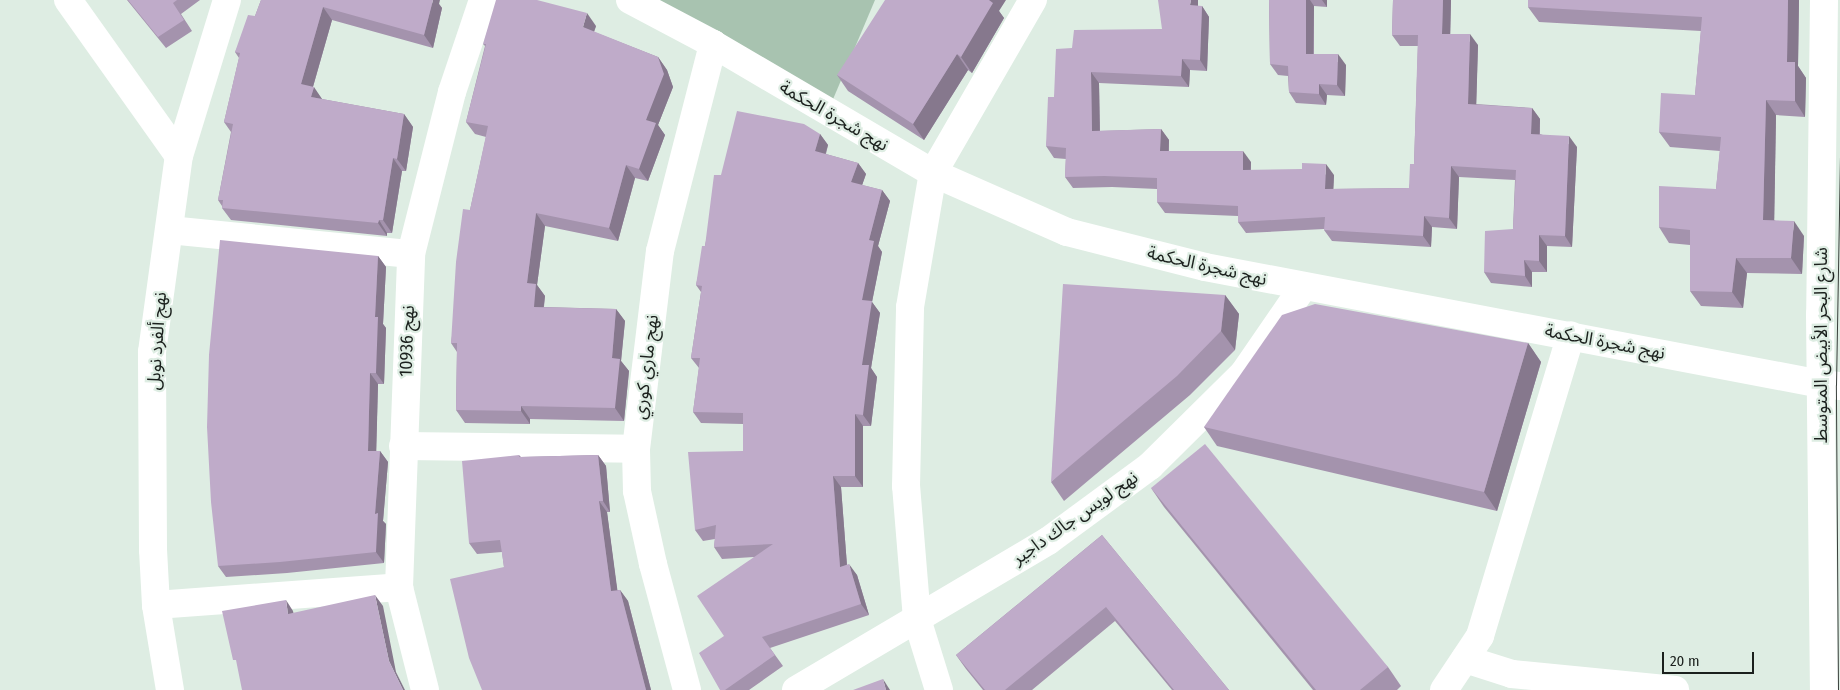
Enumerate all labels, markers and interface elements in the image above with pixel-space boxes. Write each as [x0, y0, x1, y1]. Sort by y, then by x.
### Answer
street label: نهج شجرة الحكمة [776, 76, 892, 156]
street label: نهج شجرة الحكمة [1145, 242, 1269, 290]
street label: شارع البحر الأبيض المتوسط [1810, 247, 1832, 443]
street label: نهج ألفرد نوبل [143, 291, 171, 391]
street label: نهج 10936 [395, 305, 419, 377]
street label: نهج ماري كوري [629, 313, 663, 421]
street label: نهج شجرة الحكمة [1543, 320, 1667, 364]
street label: نهج لويس جاك داجير [1008, 466, 1142, 570]
scale bar [1665, 642, 1758, 674]
text: 20 m [1670, 652, 1700, 670]

